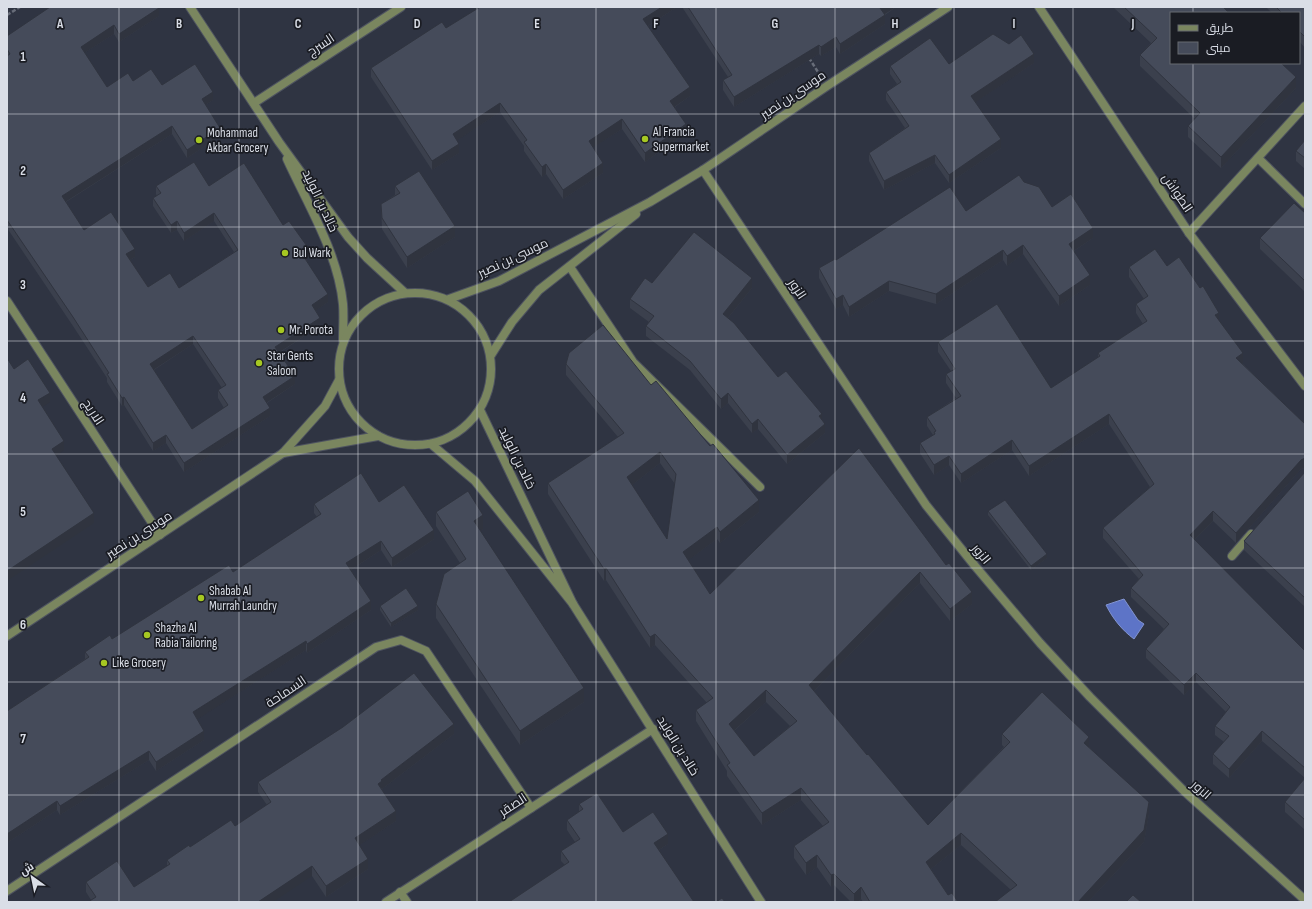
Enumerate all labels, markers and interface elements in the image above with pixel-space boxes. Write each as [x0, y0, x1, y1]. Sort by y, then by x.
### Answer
legend [1170, 12, 1300, 64]
text: A [56, 16, 64, 32]
text: B [176, 16, 182, 32]
text: C [295, 16, 302, 32]
text: D [414, 16, 421, 32]
text: E [534, 16, 540, 32]
text: F [653, 16, 659, 32]
text: G [772, 16, 779, 32]
text: H [892, 16, 899, 32]
text: I [1013, 16, 1016, 32]
text: J [1131, 16, 1135, 32]
text: طريق [1206, 21, 1234, 36]
street label: السرج [304, 30, 338, 60]
text: مبنى [1206, 41, 1231, 56]
text: 1 [20, 49, 26, 65]
street label: موسى بن نصير [756, 67, 829, 123]
place label: Al Francia Supermarket [652, 124, 709, 155]
place label: Mohammad Akbar Grocery [206, 125, 269, 156]
marker: Al Francia Supermarket [640, 134, 650, 144]
marker: Mohammad Akbar Grocery [194, 135, 204, 145]
text: 2 [20, 163, 26, 179]
street label: خالد بن الوليد [299, 167, 341, 235]
street label: الطواش [1158, 170, 1196, 216]
street label: موسى بن نصير [474, 235, 551, 282]
place label: Bul Wark [293, 245, 331, 261]
marker: Bul Wark [280, 248, 290, 258]
street label: الزور [784, 275, 810, 302]
text: 3 [20, 277, 26, 293]
place label: Mr. Porota [289, 322, 333, 338]
marker: Mr. Porota [276, 325, 286, 335]
place label: Star Gents Saloon [267, 348, 314, 379]
marker: Star Gents Saloon [254, 358, 264, 368]
text: 4 [20, 390, 26, 406]
street label: الاريج [79, 396, 107, 428]
street label: خالد بن الوليد [495, 424, 539, 492]
text: 5 [20, 504, 26, 520]
street label: موسى بن نصير [102, 508, 175, 563]
street label: الزور [967, 540, 994, 567]
place label: Shabab Al Murrah Laundry [209, 583, 277, 614]
marker: Shabab Al Murrah Laundry [196, 593, 206, 603]
text: 6 [20, 617, 26, 633]
place label: Shazha Al Rabia Tailoring [155, 620, 217, 651]
marker: Shazha Al Rabia Tailoring [142, 630, 152, 640]
place label: Like Grocery [112, 655, 166, 671]
marker: Like Grocery [99, 658, 109, 668]
street label: السماحة [263, 673, 309, 711]
street label: خالد بن الوليد [653, 713, 703, 779]
text: 7 [20, 731, 26, 747]
street label: الزور [1187, 776, 1214, 803]
street label: الصقر [495, 790, 530, 821]
north arrow [12, 857, 52, 897]
text: ش [17, 860, 36, 878]

